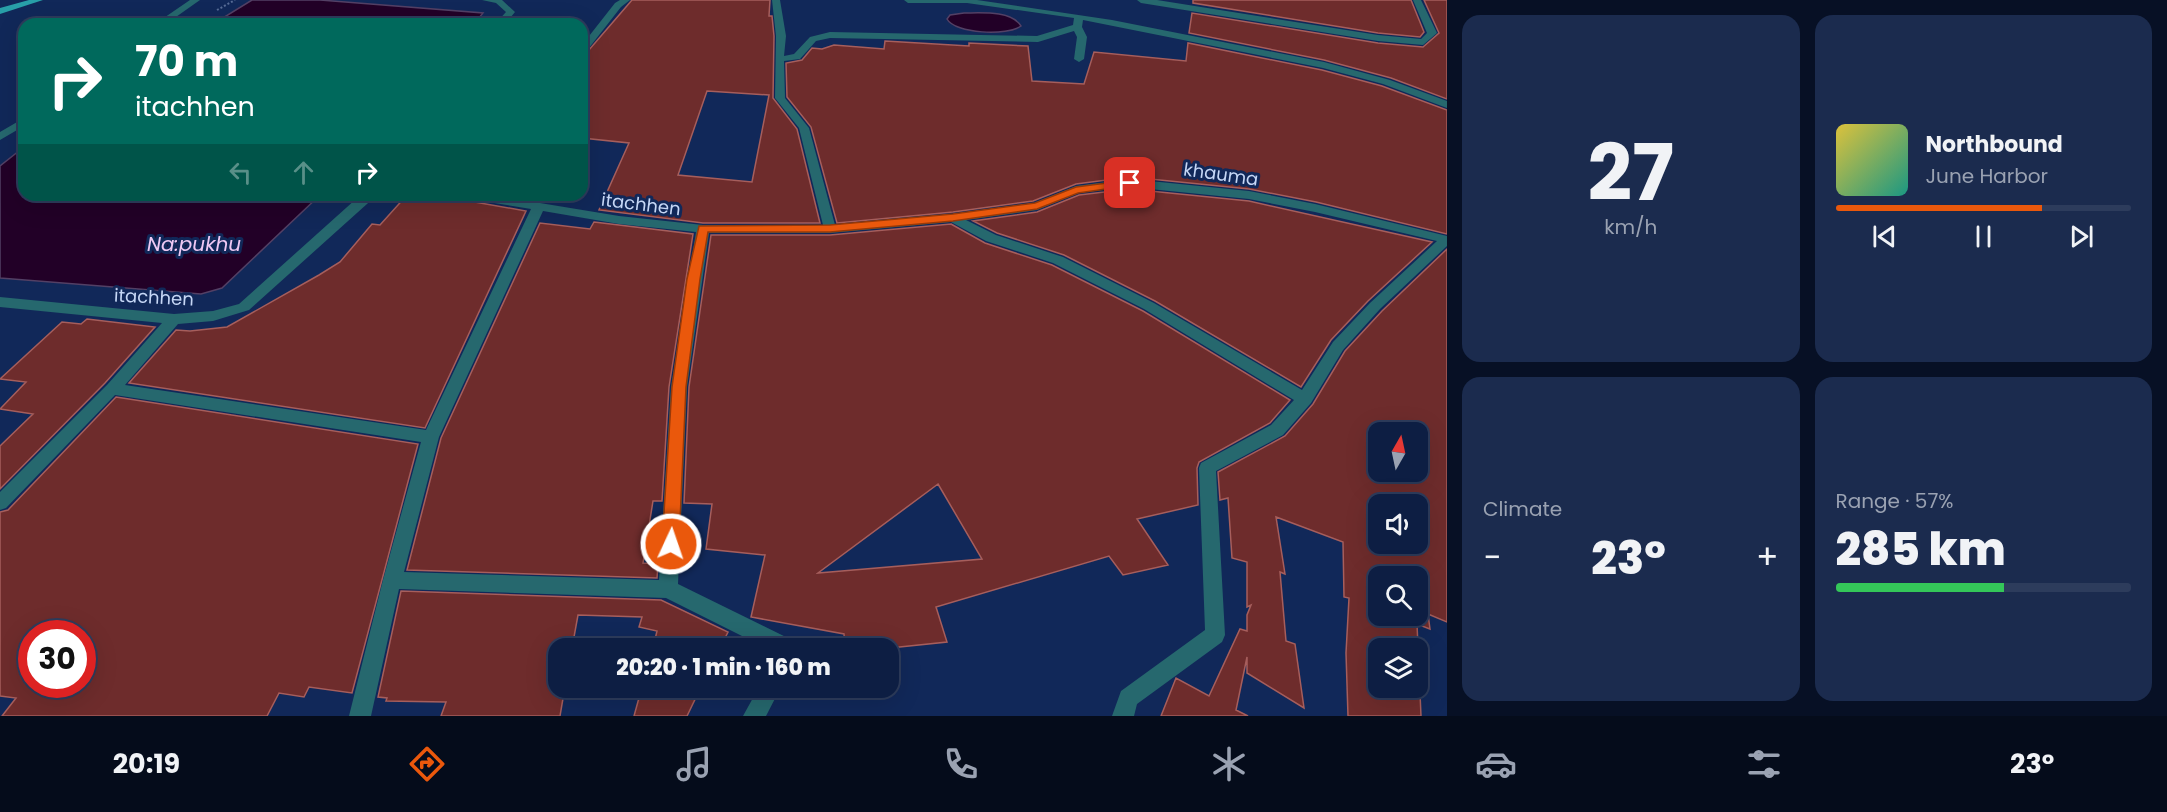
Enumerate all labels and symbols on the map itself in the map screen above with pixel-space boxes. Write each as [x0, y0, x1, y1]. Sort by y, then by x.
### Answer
street label: khauma [1182, 156, 1260, 192]
pin [1104, 157, 1155, 208]
street label: itachhen [600, 187, 682, 221]
water label: Na:pukhu [147, 230, 241, 258]
street label: itachhen [114, 282, 194, 312]
north arrow [1368, 422, 1428, 482]
position arrow [639, 512, 703, 576]
speed limit sign: 30 [18, 620, 96, 698]

